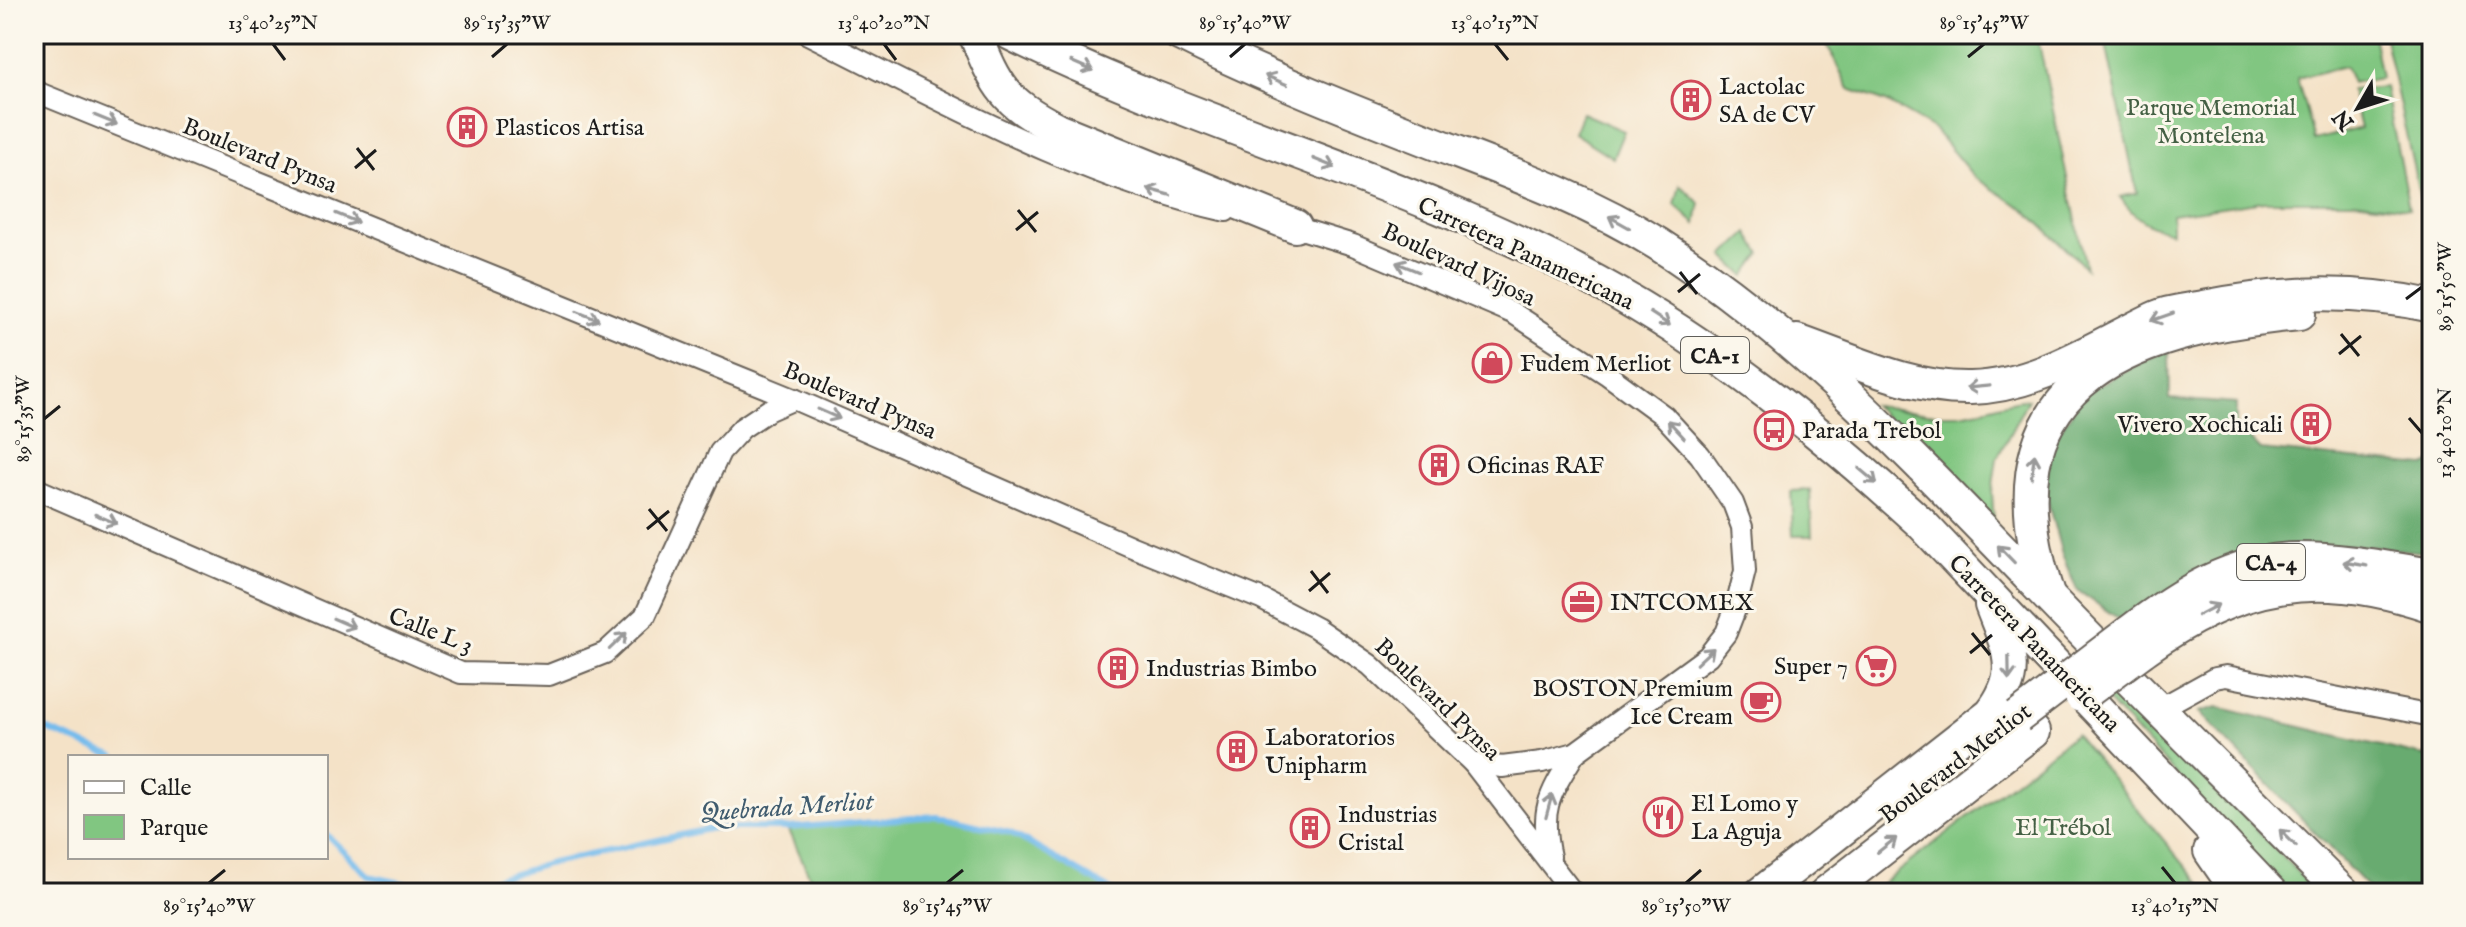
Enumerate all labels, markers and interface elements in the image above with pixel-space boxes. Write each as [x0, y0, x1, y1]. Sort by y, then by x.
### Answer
text: 13°40'25"N [228, 11, 318, 36]
text: 89°15'35"W [464, 11, 551, 36]
text: 13°40'20"N [838, 11, 930, 36]
text: 89°15'40"W [1199, 11, 1292, 36]
text: 13°40'15"N [1451, 11, 1539, 36]
text: 89°15'45"W [1939, 11, 2029, 36]
one-way arrow [1070, 59, 1094, 74]
north arrow [2318, 68, 2398, 148]
one-way arrow [1264, 71, 1288, 86]
place label: Lactolac SA de CV [1719, 72, 1816, 131]
building icon: Lactolac SA de CV [1670, 79, 1712, 121]
park label: Parque Memorial Montelena [2126, 93, 2297, 152]
text: N [2327, 103, 2362, 136]
building icon: Plasticos Artisa [446, 106, 488, 148]
street label: Boulevard Pynsa [178, 111, 342, 202]
place label: Plasticos Artisa [495, 113, 645, 144]
one-way arrow [93, 114, 118, 129]
one-way arrow [1311, 157, 1336, 171]
one-way arrow [1146, 184, 1172, 199]
street label: Carretera Panamericana [1412, 191, 1639, 318]
one-way arrow [334, 212, 359, 226]
one-way arrow [1608, 214, 1631, 230]
street label: Boulevard Vijosa [1377, 216, 1541, 315]
text: 89°15'50"W [2433, 242, 2458, 332]
one-way arrow [1395, 258, 1420, 273]
one-way arrow [575, 310, 600, 324]
one-way arrow [1649, 311, 1671, 328]
one-way arrow [2150, 311, 2175, 326]
road number: CA-1 [1681, 337, 1749, 373]
shop icon: Fudem Merliot [1471, 342, 1513, 384]
place label: Fudem Merliot [1520, 349, 1671, 380]
street label: Boulevard Pynsa [778, 355, 942, 448]
text: 89°15'35"W [11, 375, 36, 462]
one-way arrow [1965, 380, 1992, 395]
text: 13°40'10"N [2433, 388, 2458, 478]
building icon: Vivero Xochicali [2290, 403, 2332, 445]
one-way arrow [816, 408, 841, 423]
bus stop icon: Parada Trebol [1753, 409, 1795, 451]
place label: Vivero Xochicali [2116, 410, 2283, 441]
place label: Parada Trebol [1802, 416, 1942, 447]
one-way arrow [1667, 419, 1686, 439]
building icon: Oficinas RAF [1418, 444, 1460, 486]
place label: Oficinas RAF [1467, 451, 1604, 482]
one-way arrow [2026, 453, 2041, 480]
one-way arrow [1857, 467, 1877, 485]
one-way arrow [93, 513, 117, 528]
road number: CA-4 [2237, 544, 2305, 580]
one-way arrow [1997, 545, 2016, 564]
street label: Carretera Panamericana [1941, 549, 2127, 740]
one-way arrow [2343, 555, 2368, 570]
office icon: INTCOMEX [1561, 581, 1603, 623]
place label: INTCOMEX [1610, 588, 1755, 619]
street label: Calle L 3 [384, 601, 477, 662]
one-way arrow [2196, 602, 2220, 617]
one-way arrow [331, 616, 356, 631]
one-way arrow [608, 632, 628, 651]
street label: Boulevard Pynsa [1367, 632, 1507, 769]
supermarket icon: Super 7 [1855, 645, 1897, 687]
building icon: Industrias Bimbo [1097, 647, 1139, 689]
one-way arrow [1695, 647, 1715, 666]
place label: Super 7 [1774, 652, 1848, 683]
place label: Industrias Bimbo [1146, 654, 1317, 685]
one-way arrow [2001, 655, 2017, 681]
place label: BOSTON Premium Ice Cream [1532, 674, 1733, 733]
cafe icon: BOSTON Premium Ice Cream [1740, 681, 1782, 723]
street label: Boulevard Merliot [1874, 697, 2038, 832]
place label: Laboratorios Unipharm [1265, 723, 1395, 782]
building icon: Laboratorios Unipharm [1216, 730, 1258, 772]
legend [68, 755, 328, 859]
text: Calle [140, 773, 192, 804]
water label: Quebrada Merliot [699, 785, 876, 830]
place label: El Lomo y La Aguja [1691, 789, 1798, 848]
one-way arrow [1542, 794, 1557, 819]
restaurant icon: El Lomo y La Aguja [1642, 796, 1684, 838]
place label: Industrias Cristal [1338, 800, 1437, 859]
building icon: Industrias Cristal [1289, 807, 1331, 849]
text: Parque [140, 813, 208, 844]
park label: El Trébol [2015, 813, 2112, 844]
one-way arrow [2279, 829, 2298, 848]
one-way arrow [1876, 837, 1897, 854]
text: 89°15'40"W [163, 894, 256, 919]
text: 89°15'45"W [902, 894, 992, 919]
text: 89°15'50"W [1641, 894, 1731, 919]
text: 13°40'15"N [2131, 894, 2219, 919]

